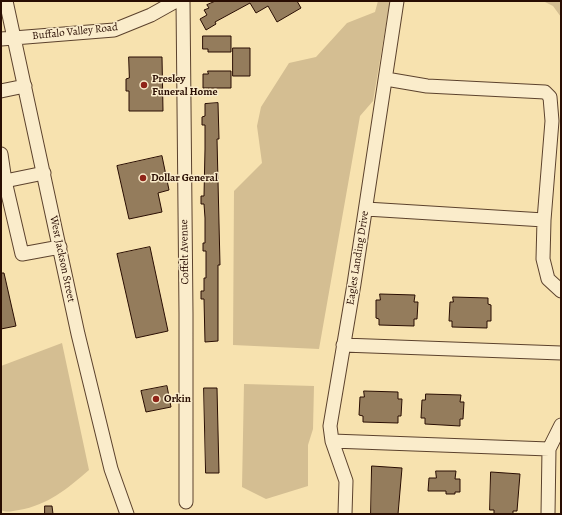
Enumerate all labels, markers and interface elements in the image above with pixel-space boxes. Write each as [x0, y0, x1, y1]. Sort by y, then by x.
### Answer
street label: Buffalo Valley Road [32, 21, 118, 43]
place label: Presley Funeral Home [152, 72, 218, 98]
marker: Presley Funeral Home [139, 80, 149, 90]
place label: Dollar General [151, 171, 218, 185]
marker: Dollar General [138, 173, 148, 183]
street label: Eagles Landing Drive [344, 210, 372, 306]
street label: West Jackson Street [46, 214, 78, 304]
street label: Coffelt Avenue [178, 219, 192, 285]
place label: Orkin [164, 392, 191, 406]
marker: Orkin [151, 394, 161, 404]

